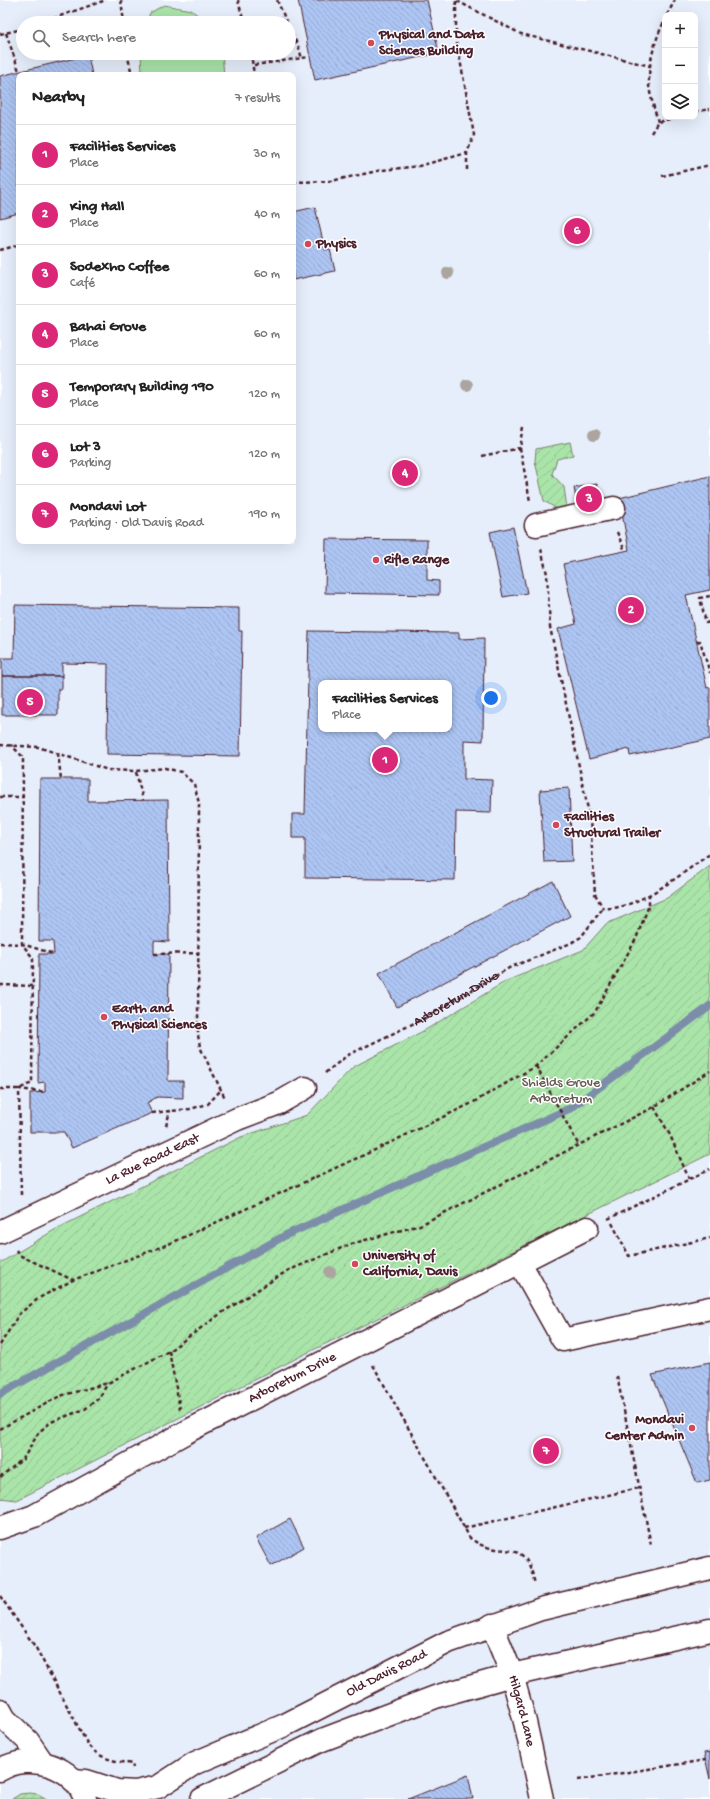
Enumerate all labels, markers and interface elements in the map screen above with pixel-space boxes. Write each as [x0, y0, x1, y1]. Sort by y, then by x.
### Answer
map controls [662, 12, 698, 120]
button: + [662, 12, 698, 48]
search box [16, 16, 296, 60]
icon: search [30, 27, 52, 49]
place label: Physical and Data Sciences Building [378, 27, 486, 60]
text: Search here [62, 29, 136, 47]
marker: Physical and Data Sciences Building [366, 38, 376, 48]
button: − [662, 48, 698, 84]
button: layers [662, 84, 698, 120]
text: Nearby [32, 88, 85, 108]
text: 7 results [235, 91, 280, 106]
text: Facilities Services [70, 138, 175, 156]
text: 1 [42, 147, 48, 162]
text: 30 m [254, 147, 280, 162]
text: Place [70, 156, 98, 171]
text: King Hall [70, 198, 124, 216]
text: 2 [42, 207, 48, 222]
text: 40 m [254, 207, 280, 222]
text: Place [70, 216, 98, 231]
pin: 6 [564, 216, 590, 246]
place label: Physics [315, 236, 357, 253]
marker: Physics [303, 239, 313, 249]
text: Sodexho Coffee [70, 258, 169, 276]
text: 3 [42, 267, 48, 282]
text: 60 m [254, 267, 280, 282]
text: Café [70, 276, 95, 291]
text: Bahai Grove [70, 318, 146, 336]
text: 4 [42, 327, 48, 342]
text: 60 m [254, 327, 280, 342]
text: Place [70, 336, 98, 351]
text: Temporary Building 190 [70, 378, 214, 396]
text: 5 [42, 387, 48, 402]
text: 120 m [249, 387, 280, 402]
text: Place [70, 396, 98, 411]
text: Lot 3 [70, 438, 101, 456]
text: 6 [42, 447, 48, 462]
text: 120 m [249, 447, 280, 462]
text: Parking [70, 456, 111, 471]
pin: 4 [392, 458, 418, 488]
pin: 3 [576, 484, 602, 514]
text: Mondavi Lot [70, 498, 145, 516]
text: 7 [42, 507, 48, 522]
text: 190 m [249, 507, 280, 522]
text: Parking · Old Davis Road [70, 516, 203, 531]
place label: Rifle Range [383, 552, 450, 569]
marker: Rifle Range [371, 555, 381, 565]
pin: 2 [618, 595, 644, 625]
popup [318, 680, 452, 732]
pin: 5 [17, 687, 43, 717]
your location [481, 688, 501, 708]
text: Facilities Services [332, 690, 438, 708]
text: Place [332, 708, 361, 723]
pin: 1 [372, 745, 398, 775]
place label: Facilities Structural Trailer [563, 809, 662, 842]
marker: Facilities Structural Trailer [551, 820, 561, 830]
street label: Arboretum Drive [411, 967, 503, 1031]
place label: Earth and Physical Sciences [111, 1001, 207, 1034]
marker: Earth and Physical Sciences [99, 1012, 109, 1022]
park label: Shields Grove Arboretum [522, 1075, 601, 1108]
street label: La Rue Road East [103, 1129, 203, 1189]
place label: University of California, Davis [362, 1248, 458, 1281]
marker: University of California, Davis [350, 1259, 360, 1269]
street label: Arboretum Drive [246, 1348, 340, 1407]
place label: Mondavi Center Admin [604, 1412, 684, 1445]
marker: Mondavi Center Admin [687, 1423, 697, 1433]
pin: 7 [533, 1436, 559, 1466]
street label: Old Davis Road [343, 1645, 431, 1701]
street label: Hilgard Lane [504, 1673, 539, 1749]

